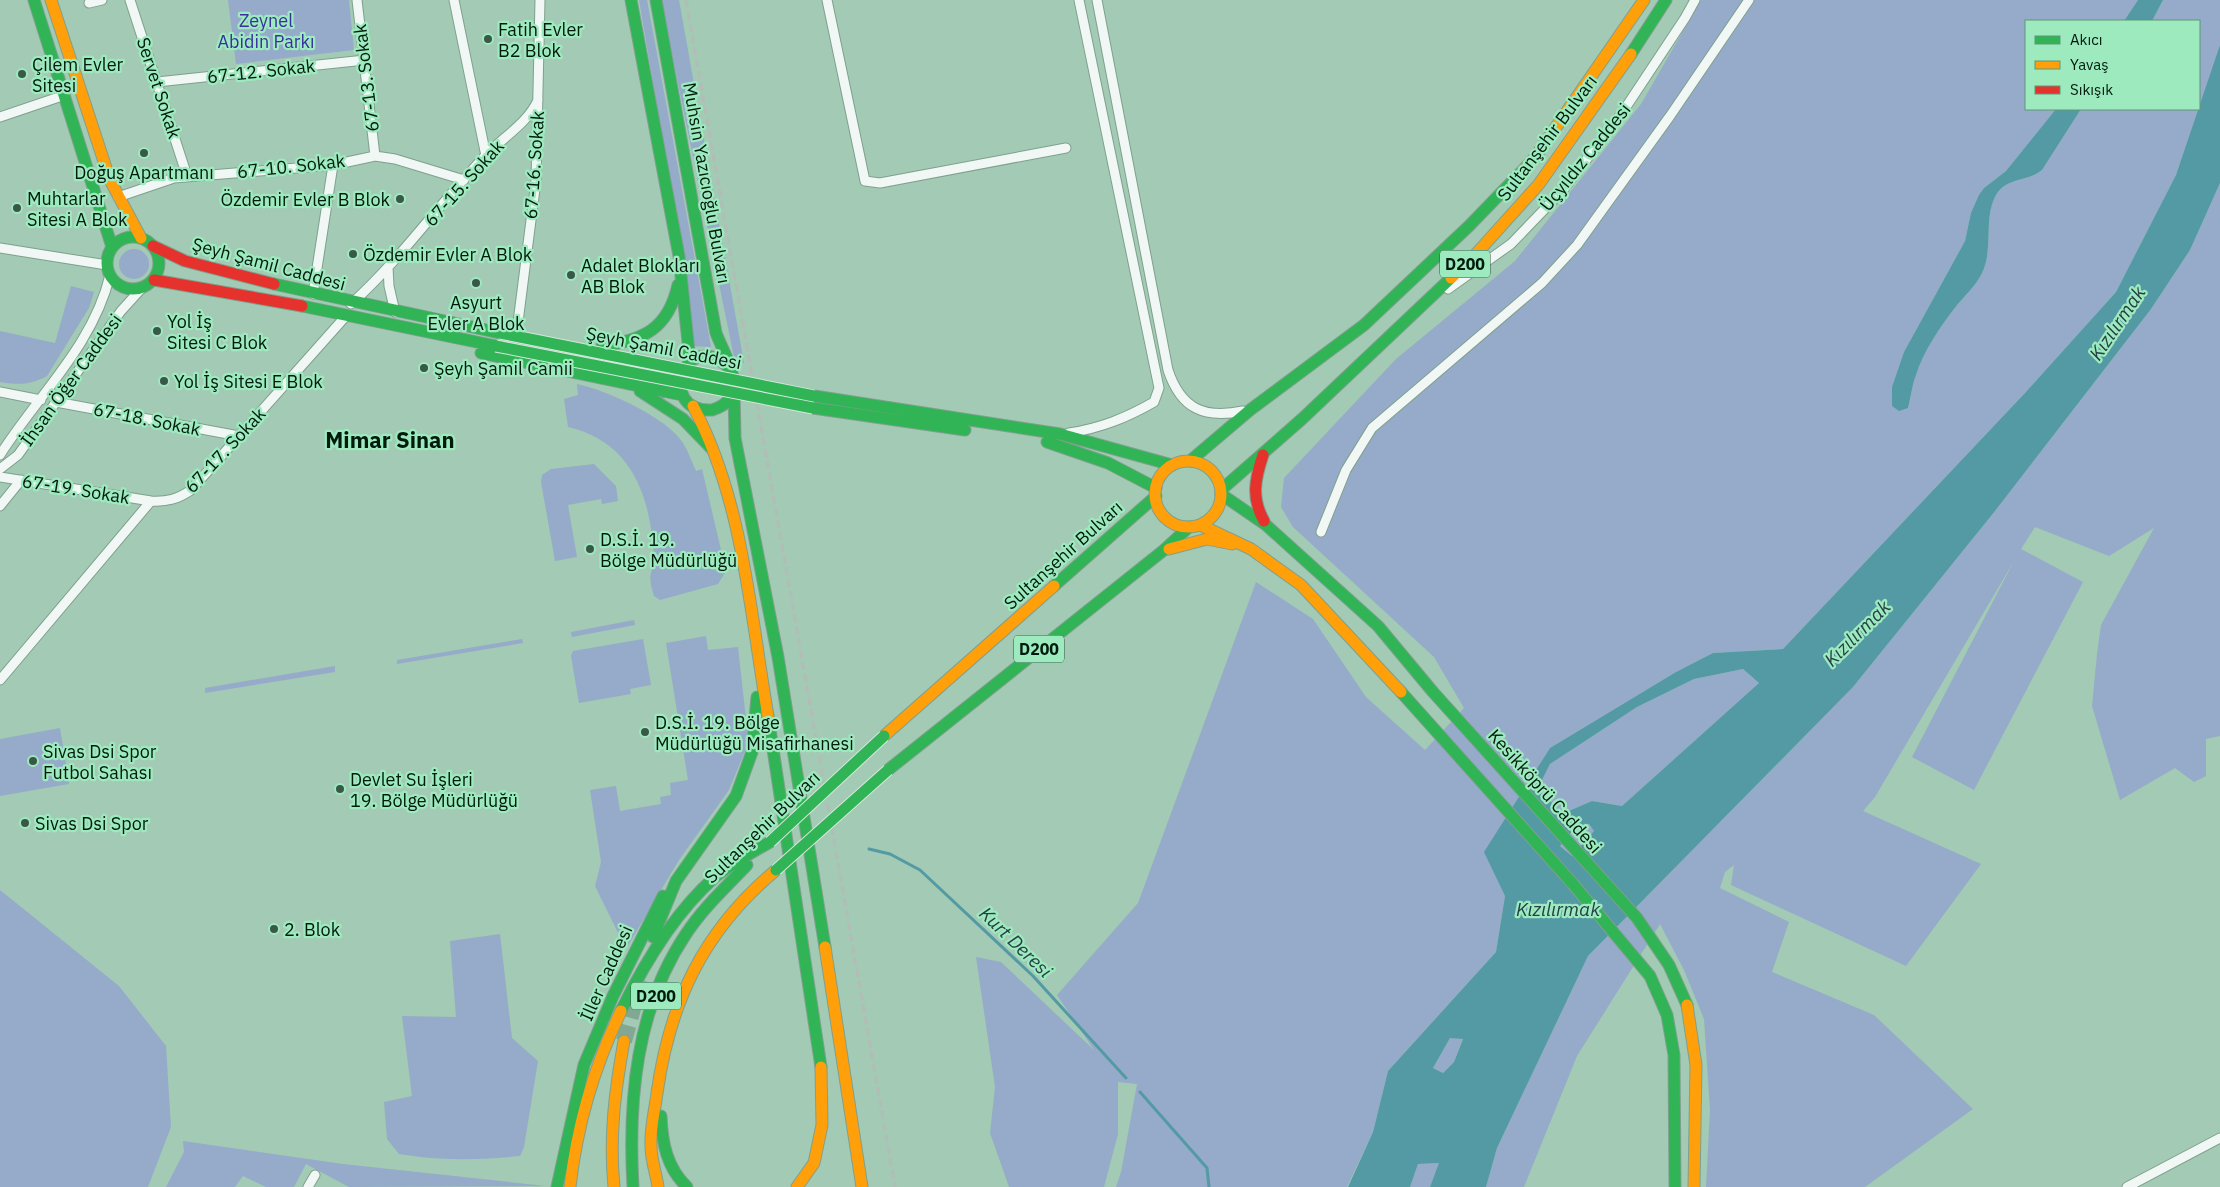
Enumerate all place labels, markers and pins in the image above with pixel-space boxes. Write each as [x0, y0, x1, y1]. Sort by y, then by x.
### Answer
place label: Fatih Evler B2 Blok [498, 18, 583, 62]
marker: Fatih Evler B2 Blok [482, 33, 494, 45]
place label: Çilem Evler Sitesi [32, 53, 124, 97]
marker: Çilem Evler Sitesi [16, 68, 28, 80]
marker: Doğuş Apartmanı [138, 147, 150, 159]
place label: Doğuş Apartmanı [74, 161, 214, 184]
place label: Muhtarlar Sitesi A Blok [27, 187, 128, 231]
place label: Özdemir Evler B Blok [220, 188, 391, 211]
marker: Özdemir Evler B Blok [394, 193, 406, 205]
marker: Muhtarlar Sitesi A Blok [11, 202, 23, 214]
place label: Özdemir Evler A Blok [363, 243, 533, 266]
marker: Özdemir Evler A Blok [347, 248, 359, 260]
place label: Adalet Blokları AB Blok [581, 254, 700, 298]
marker: Adalet Blokları AB Blok [565, 269, 577, 281]
marker: Asyurt Evler A Blok [470, 277, 482, 289]
place label: Asyurt Evler A Blok [428, 291, 525, 335]
place label: Yol İş Sitesi C Blok [167, 310, 268, 354]
marker: Yol İş Sitesi C Blok [151, 325, 163, 337]
place label: Şeyh Şamil Camii [434, 357, 573, 380]
marker: Şeyh Şamil Camii [418, 362, 430, 374]
place label: Yol İş Sitesi E Blok [174, 370, 323, 393]
marker: Yol İş Sitesi E Blok [158, 375, 170, 387]
place label: D.S.İ. 19. Bölge Müdürlüğü [600, 528, 737, 572]
marker: D.S.İ. 19. Bölge Müdürlüğü [584, 543, 596, 555]
place label: D.S.İ. 19. Bölge Müdürlüğü Misafirhanesi [655, 711, 854, 755]
marker: D.S.İ. 19. Bölge Müdürlüğü Misafirhanesi [639, 726, 651, 738]
place label: Sivas Dsi Spor Futbol Sahası [43, 740, 157, 784]
marker: Sivas Dsi Spor Futbol Sahası [27, 755, 39, 767]
place label: Devlet Su İşleri 19. Bölge Müdürlüğü [350, 768, 518, 812]
marker: Devlet Su İşleri 19. Bölge Müdürlüğü [334, 783, 346, 795]
place label: Sivas Dsi Spor [35, 812, 149, 835]
marker: Sivas Dsi Spor [19, 817, 31, 829]
place label: 2. Blok [284, 918, 341, 941]
marker: 2. Blok [268, 923, 280, 935]

